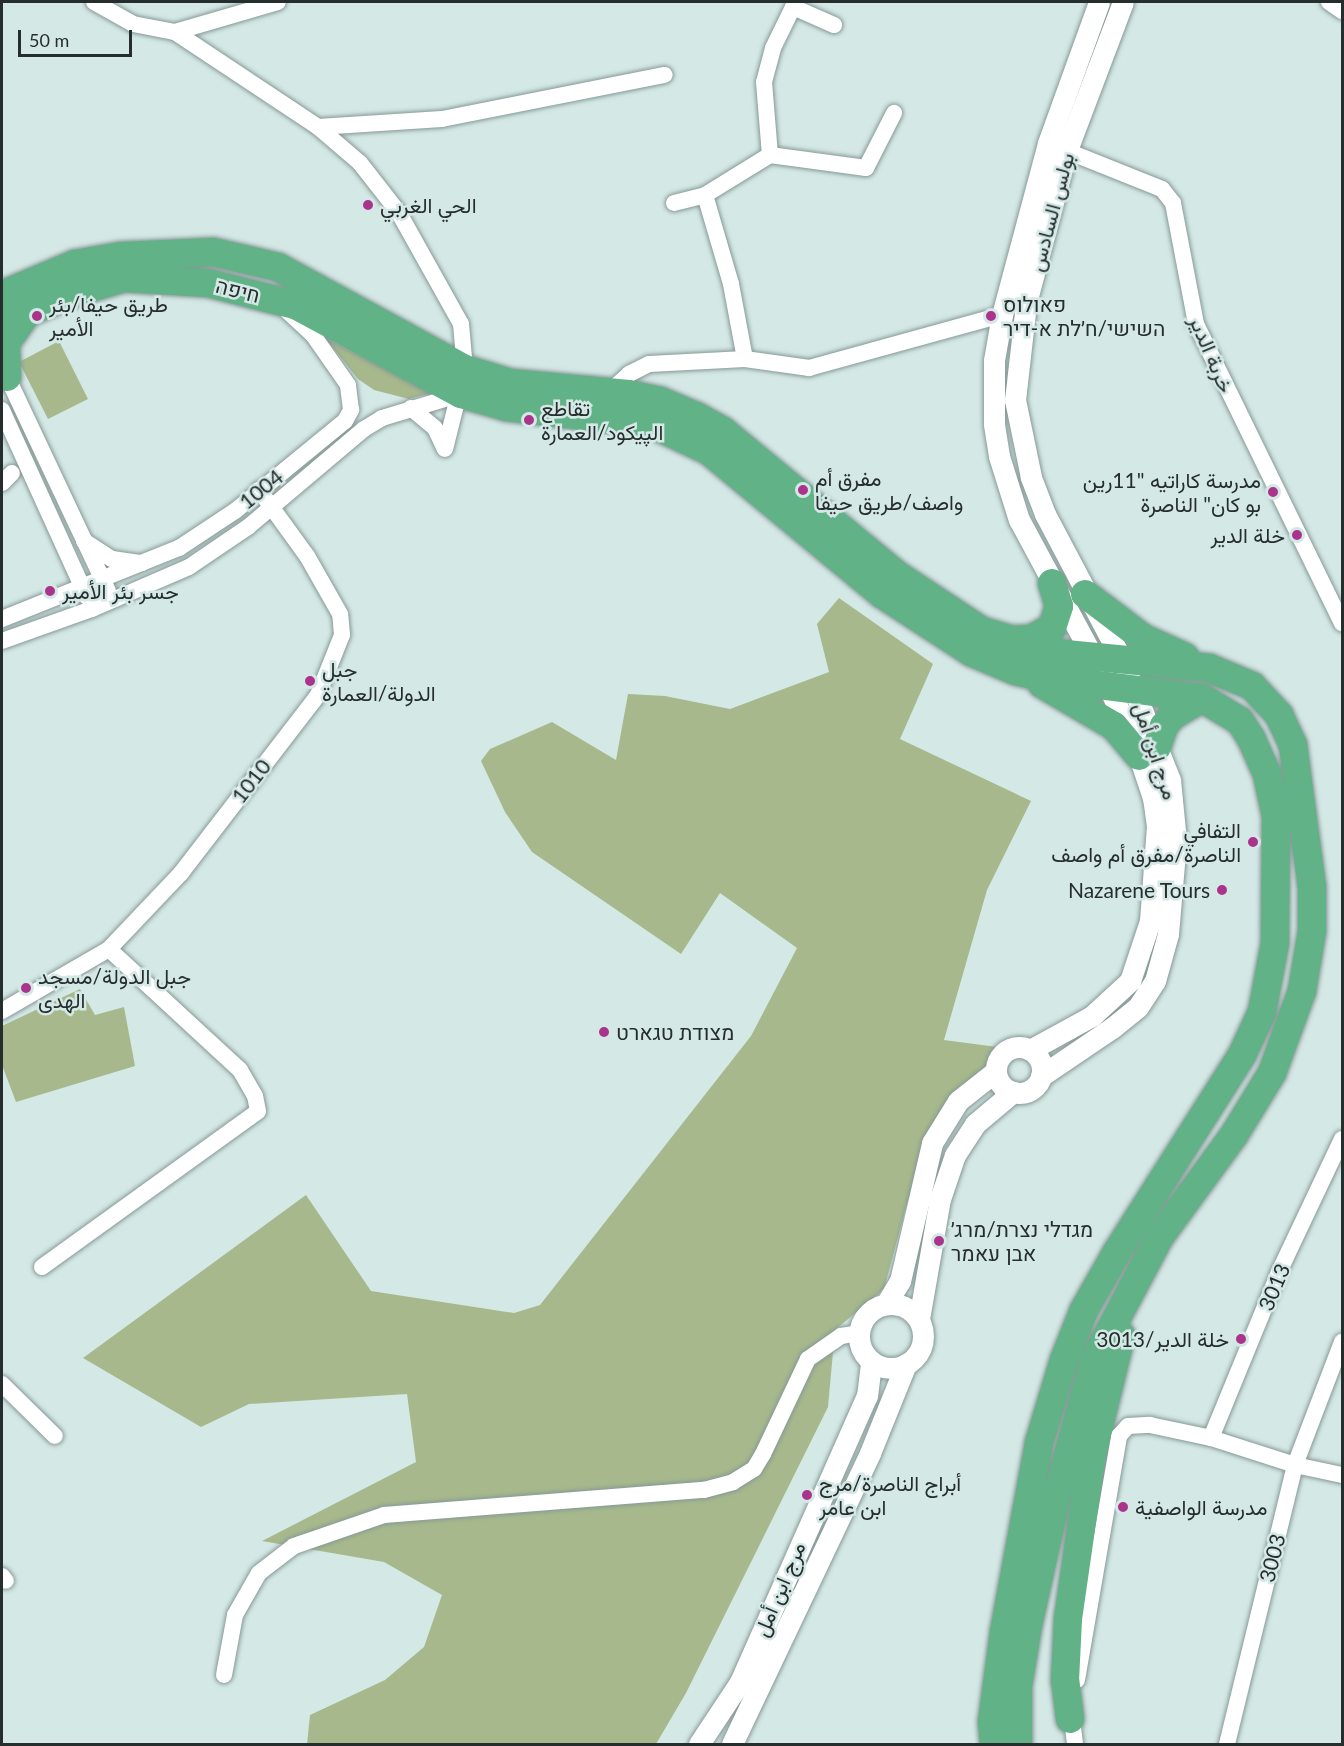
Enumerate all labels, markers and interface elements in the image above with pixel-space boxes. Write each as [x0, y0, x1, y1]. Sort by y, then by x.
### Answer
scale bar [21, 18, 135, 56]
text: 50 m [29, 29, 69, 51]
street label: بولس السادس [1023, 150, 1079, 274]
place label: الحي الغربي [380, 192, 477, 218]
marker: الحي الغربي [361, 198, 375, 212]
street label: חיפה [213, 272, 263, 308]
place label: طريق حيفا/بئر الأمير [49, 291, 168, 341]
place label: פאולוס השישי/ח׳לת א-דיר [1003, 291, 1165, 341]
marker: طريق حيفا/بئر الأمير [30, 309, 44, 323]
marker: פאולוס השישי/ח׳לת א-דיר [984, 309, 998, 323]
street label: خربة الدير [1184, 312, 1240, 396]
place label: تقاطع الپيكود/العمارة [541, 395, 663, 445]
marker: تقاطع الپيكود/العمارة [522, 413, 536, 427]
street label: 1004 [234, 464, 288, 514]
place label: مفرق أم واصف/طريق حيفا [815, 465, 963, 515]
place label: مدرسة كاراتيه "11رين بو كان" الناصرة [1083, 467, 1261, 517]
marker: مفرق أم واصف/طريق حيفا [796, 483, 810, 497]
marker: مدرسة كاراتيه "11رين بو كان" الناصرة [1266, 485, 1280, 499]
place label: خلة الدير [1211, 522, 1285, 548]
marker: خلة الدير [1290, 528, 1304, 542]
place label: جسر بئر الأمير [62, 578, 179, 604]
marker: جسر بئر الأمير [43, 584, 57, 598]
place label: جبل الدولة/العمارة [322, 656, 436, 706]
marker: جبل الدولة/العمارة [303, 674, 317, 688]
street label: مرج ابن أمل [1128, 699, 1184, 803]
street label: 1010 [226, 754, 276, 808]
place label: التفافي الناصرة/مفرق أم واصف [1051, 817, 1241, 867]
marker: التفافي الناصرة/مفرق أم واصف [1246, 835, 1260, 849]
place label: Nazarene Tours [1067, 877, 1210, 903]
marker: Nazarene Tours [1215, 883, 1229, 897]
place label: جبل الدولة/مسجد الهدى [38, 963, 191, 1013]
marker: جبل الدولة/مسجد الهدى [19, 981, 33, 995]
place label: מצודת טגארט [616, 1019, 734, 1045]
marker: מצודת טגארט [597, 1025, 611, 1039]
place label: מגדלי נצרת/מרג׳ אבן עאמר [951, 1216, 1093, 1266]
marker: מגדלי נצרת/מרג׳ אבן עאמר [932, 1234, 946, 1248]
street label: 3013 [1253, 1260, 1295, 1314]
place label: خلة الدير/3013 [1096, 1326, 1229, 1352]
marker: خلة الدير/3013 [1234, 1332, 1248, 1346]
place label: أبراج الناصرة/مرج ابن عامر [819, 1470, 961, 1520]
marker: أبراج الناصرة/مرج ابن عامر [800, 1488, 814, 1502]
place label: مدرسة الواصفية [1135, 1494, 1267, 1520]
marker: مدرسة الواصفية [1116, 1500, 1130, 1514]
street label: 3003 [1254, 1531, 1290, 1585]
street label: مرج ابن أمل [748, 1538, 810, 1640]

